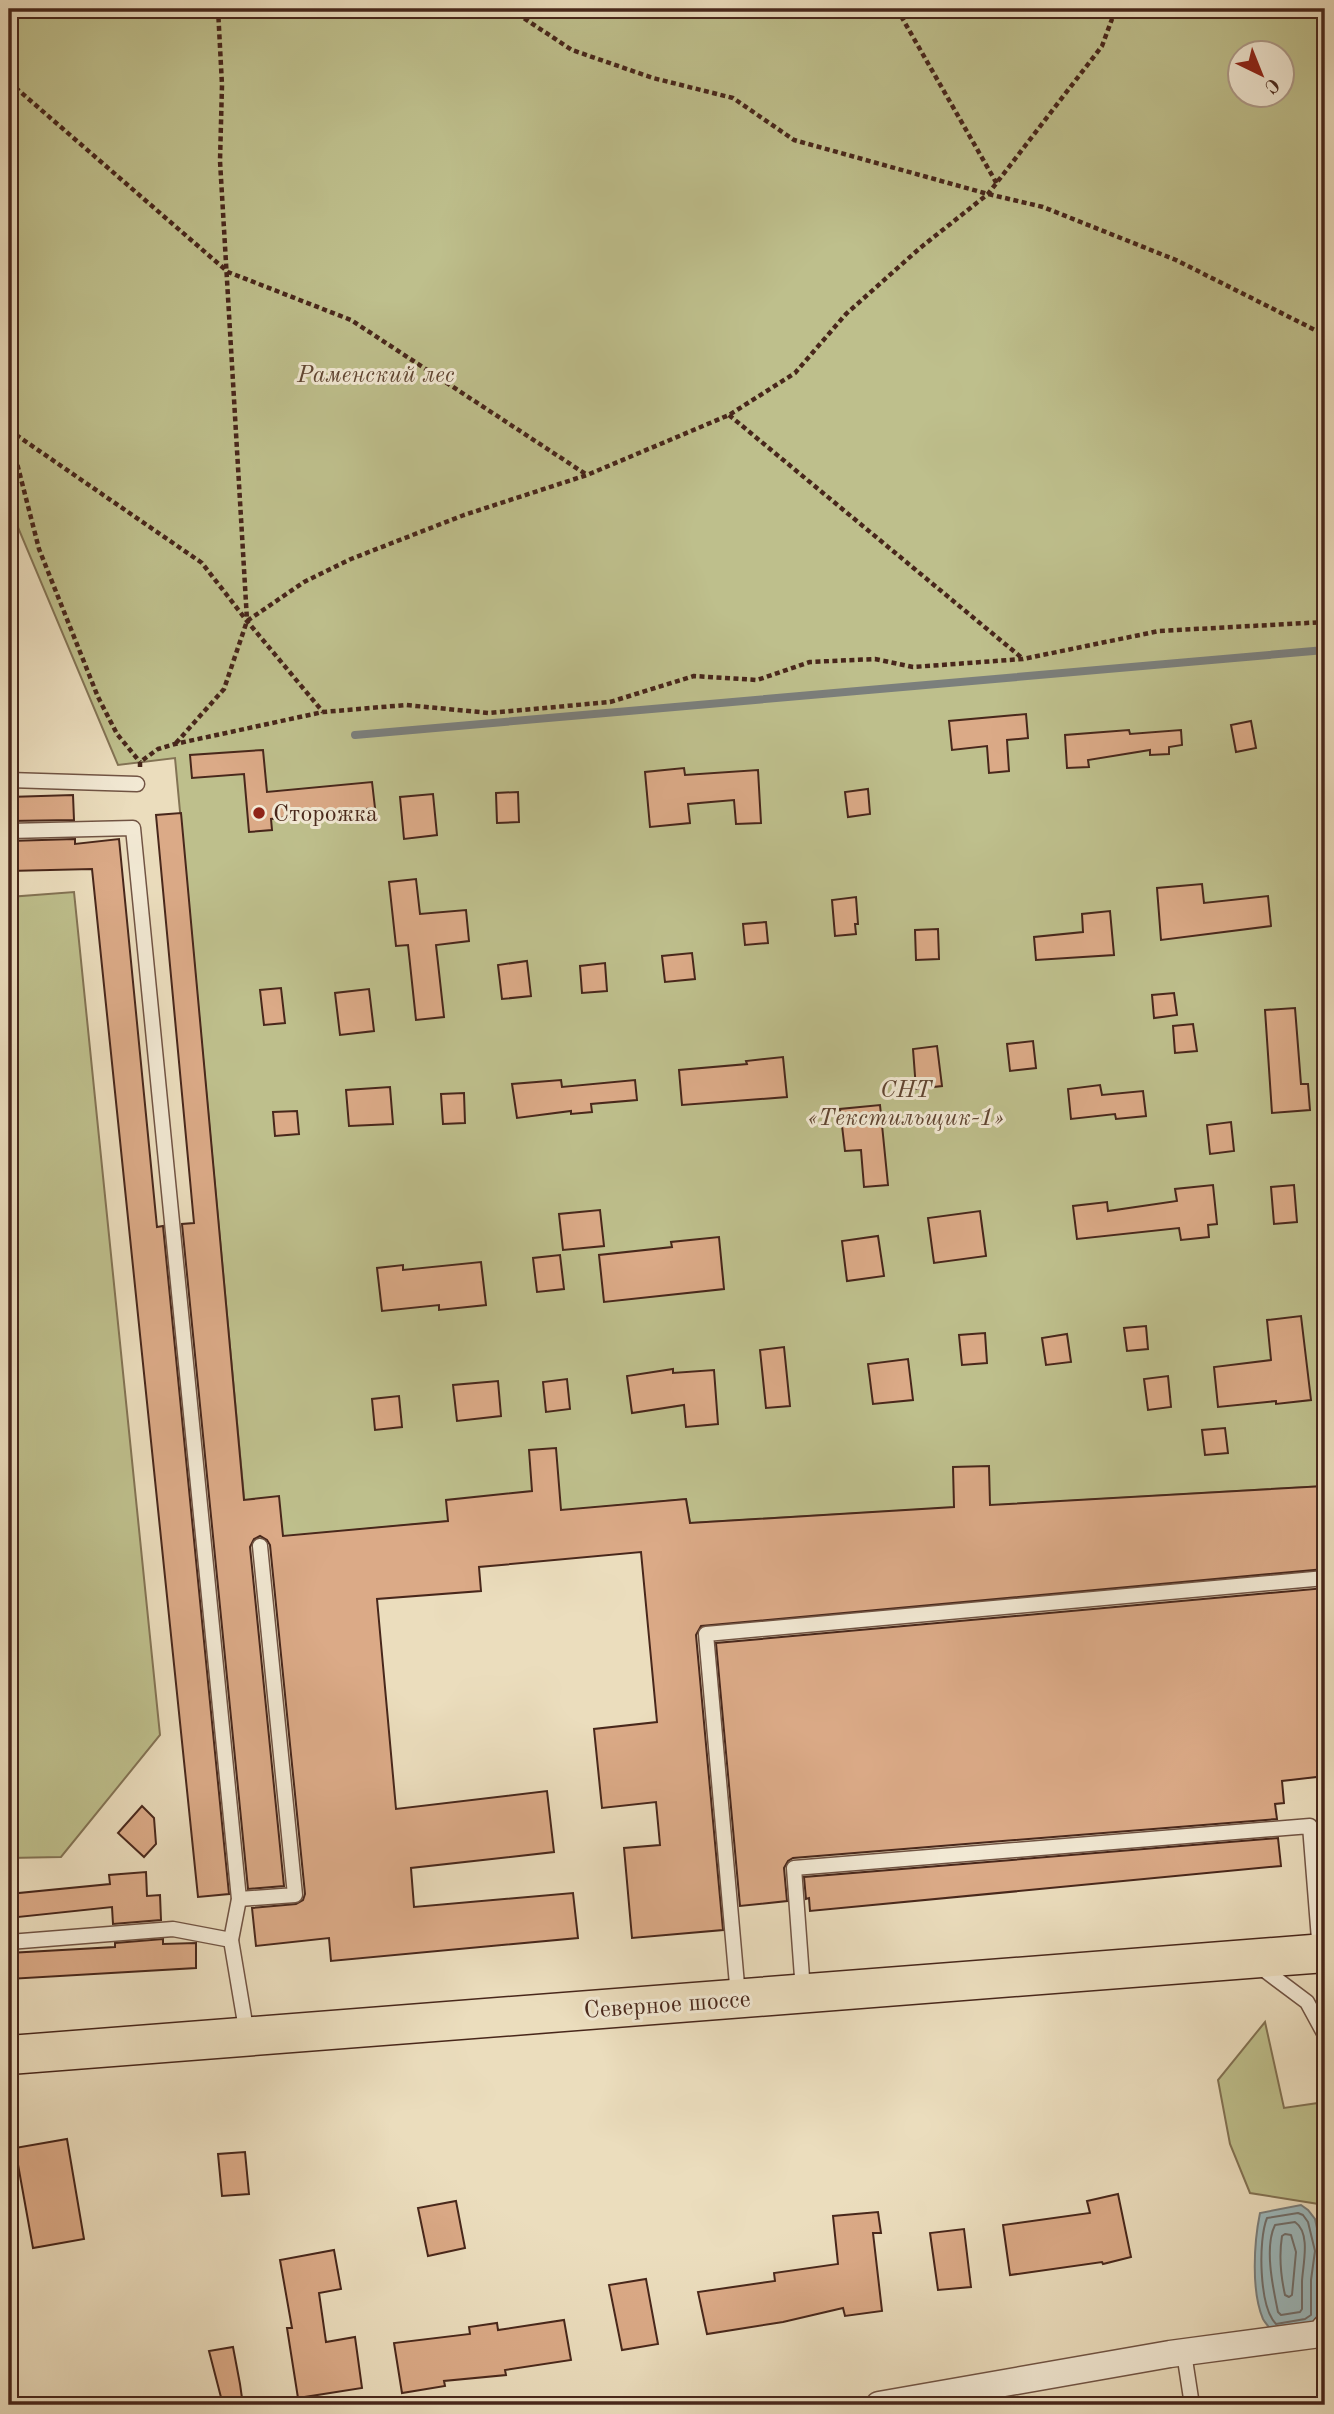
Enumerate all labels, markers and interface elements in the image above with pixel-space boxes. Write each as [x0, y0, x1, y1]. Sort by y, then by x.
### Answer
north arrow [1226, 38, 1296, 108]
text: С [1260, 73, 1282, 96]
park label: Раменский лес [296, 364, 455, 388]
place label: Сторожка [273, 803, 378, 827]
marker: Сторожка [251, 805, 267, 821]
park label: СНТ «Текстильщик-1» [808, 1079, 1004, 1131]
street label: Северное шоссе [583, 1988, 751, 2024]

